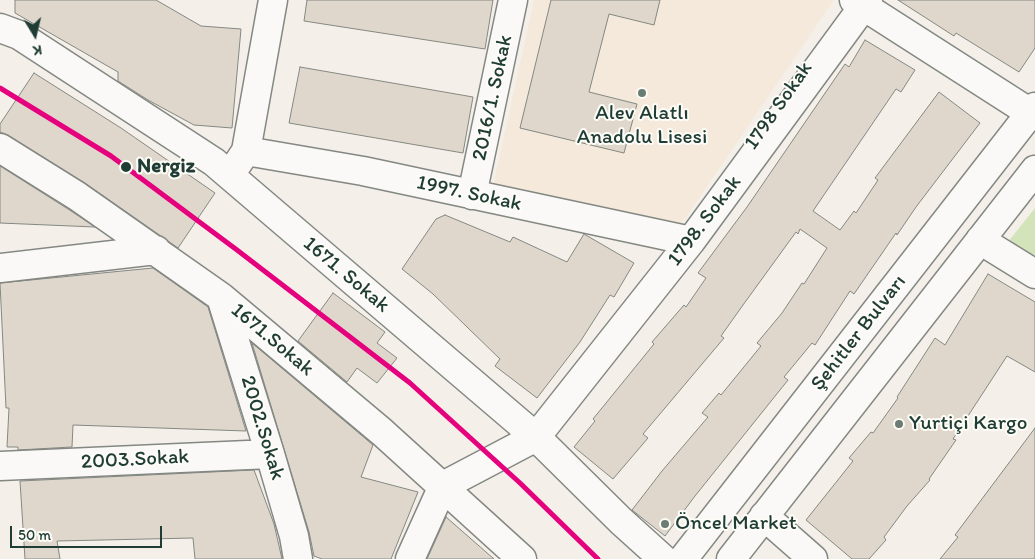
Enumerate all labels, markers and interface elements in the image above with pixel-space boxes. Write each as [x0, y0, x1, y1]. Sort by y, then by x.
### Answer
north arrow [10, 10, 60, 60]
street label: 2016/1. Sokak [467, 33, 519, 163]
text: K [32, 41, 43, 59]
street label: 1798 Sokak [739, 57, 819, 155]
marker: Alev Alatlı Anadolu Lisesi [636, 87, 648, 99]
place label: Alev Alatlı Anadolu Lisesi [577, 101, 707, 151]
place label: Nergiz [137, 154, 195, 180]
marker: Nergiz [119, 160, 133, 174]
street label: 1997. Sokak [414, 171, 524, 217]
street label: 1798. Sokak [663, 171, 747, 271]
street label: 1671. Sokak [298, 231, 394, 319]
street label: Şehitler Bulvarı [806, 270, 912, 396]
street label: 1671.Sokak [225, 298, 319, 382]
street label: 2002.Sokak [234, 373, 290, 483]
place label: Yurtiçi Kargo [909, 411, 1027, 437]
marker: Yurtiçi Kargo [893, 418, 905, 430]
street label: 2003.Sokak [80, 445, 190, 475]
place label: Öncel Market [675, 511, 797, 537]
scale bar [12, 516, 165, 548]
marker: Öncel Market [659, 518, 671, 530]
text: 50 m [18, 526, 51, 544]

